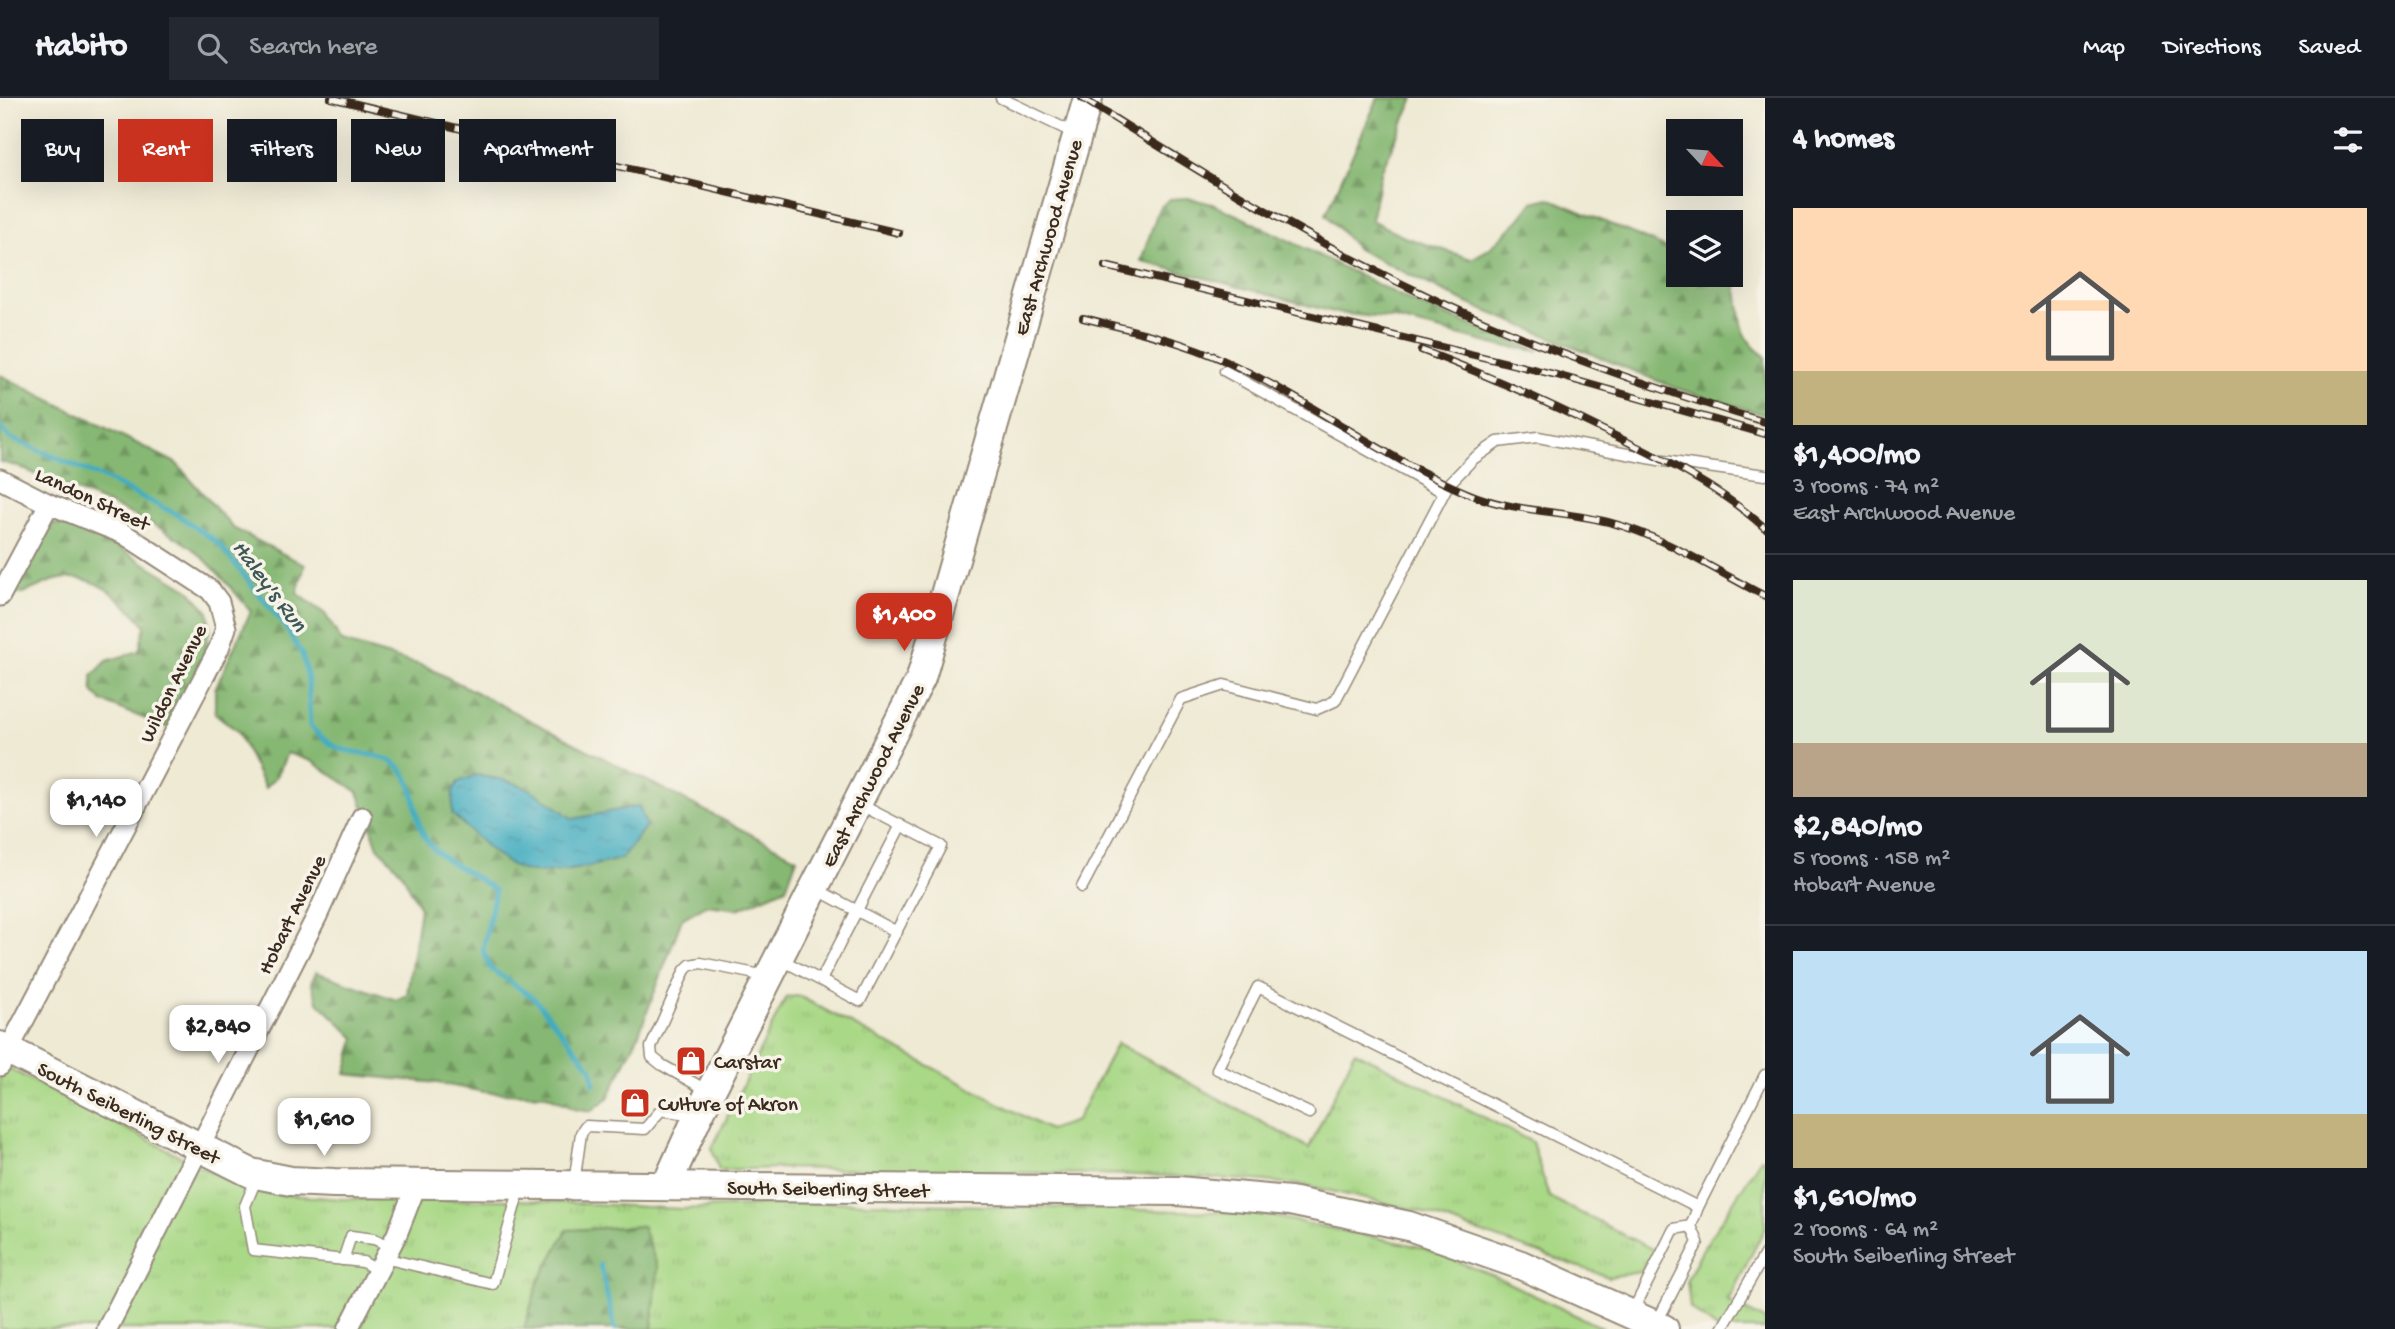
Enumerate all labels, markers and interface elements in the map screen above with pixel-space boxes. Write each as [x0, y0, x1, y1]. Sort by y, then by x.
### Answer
search box [169, 17, 659, 80]
text: Habito [35, 29, 127, 67]
icon: search [193, 29, 231, 67]
text: Search here [249, 33, 377, 64]
text: Map [2083, 34, 2125, 63]
text: Directions [2163, 34, 2261, 63]
text: Saved [2299, 34, 2360, 63]
chip: Buy [21, 119, 104, 182]
chip: Rent [118, 119, 213, 182]
chip: Filters [227, 119, 337, 182]
chip: New [351, 119, 445, 182]
chip: Apartment [459, 119, 616, 182]
north arrow [1666, 119, 1743, 196]
map controls [1666, 119, 1743, 287]
icon: filters [2329, 121, 2367, 159]
text: 4 homes [1793, 123, 1894, 158]
street label: East Archwood Avenue [1010, 136, 1091, 339]
button: layers [1666, 210, 1743, 287]
icon: home [2017, 253, 2143, 379]
text: $1,400/mo [1793, 439, 1920, 474]
street label: Landon Street [30, 464, 155, 540]
text: 3 rooms · 74 m² [1793, 474, 1939, 501]
text: East Archwood Avenue [1793, 501, 2015, 528]
water label: Haley's Run [225, 536, 312, 639]
pin: $1,400 [847, 594, 961, 653]
text: $1,400 [872, 602, 936, 629]
street label: Wildon Avenue [136, 620, 215, 748]
icon: home [2017, 625, 2143, 751]
street label: East Archwood Avenue [818, 680, 933, 873]
pin: $1,140 [39, 780, 153, 839]
text: $1,140 [66, 788, 126, 815]
text: $2,840/mo [1793, 811, 1922, 846]
text: 5 rooms · 158 m² [1793, 846, 1950, 873]
street label: Hobart Avenue [254, 851, 334, 979]
text: Hobart Avenue [1793, 873, 1935, 900]
icon: home [2017, 996, 2143, 1122]
pin: $2,840 [161, 1006, 275, 1065]
text: $2,840 [185, 1014, 251, 1041]
shop icon: Carstar [674, 1044, 708, 1078]
place label: Carstar [714, 1052, 781, 1077]
street label: South Seiberling Street [32, 1058, 225, 1173]
shop icon: Culture of Akron [618, 1086, 652, 1120]
place label: Culture of Akron [658, 1094, 798, 1119]
pin: $1,610 [267, 1098, 381, 1158]
text: $1,610 [294, 1107, 354, 1134]
street label: South Seiberling Street [727, 1177, 932, 1206]
text: $1,610/mo [1793, 1182, 1916, 1217]
text: 2 rooms · 64 m² [1793, 1217, 1938, 1244]
text: South Seiberling Street [1793, 1244, 2014, 1271]

